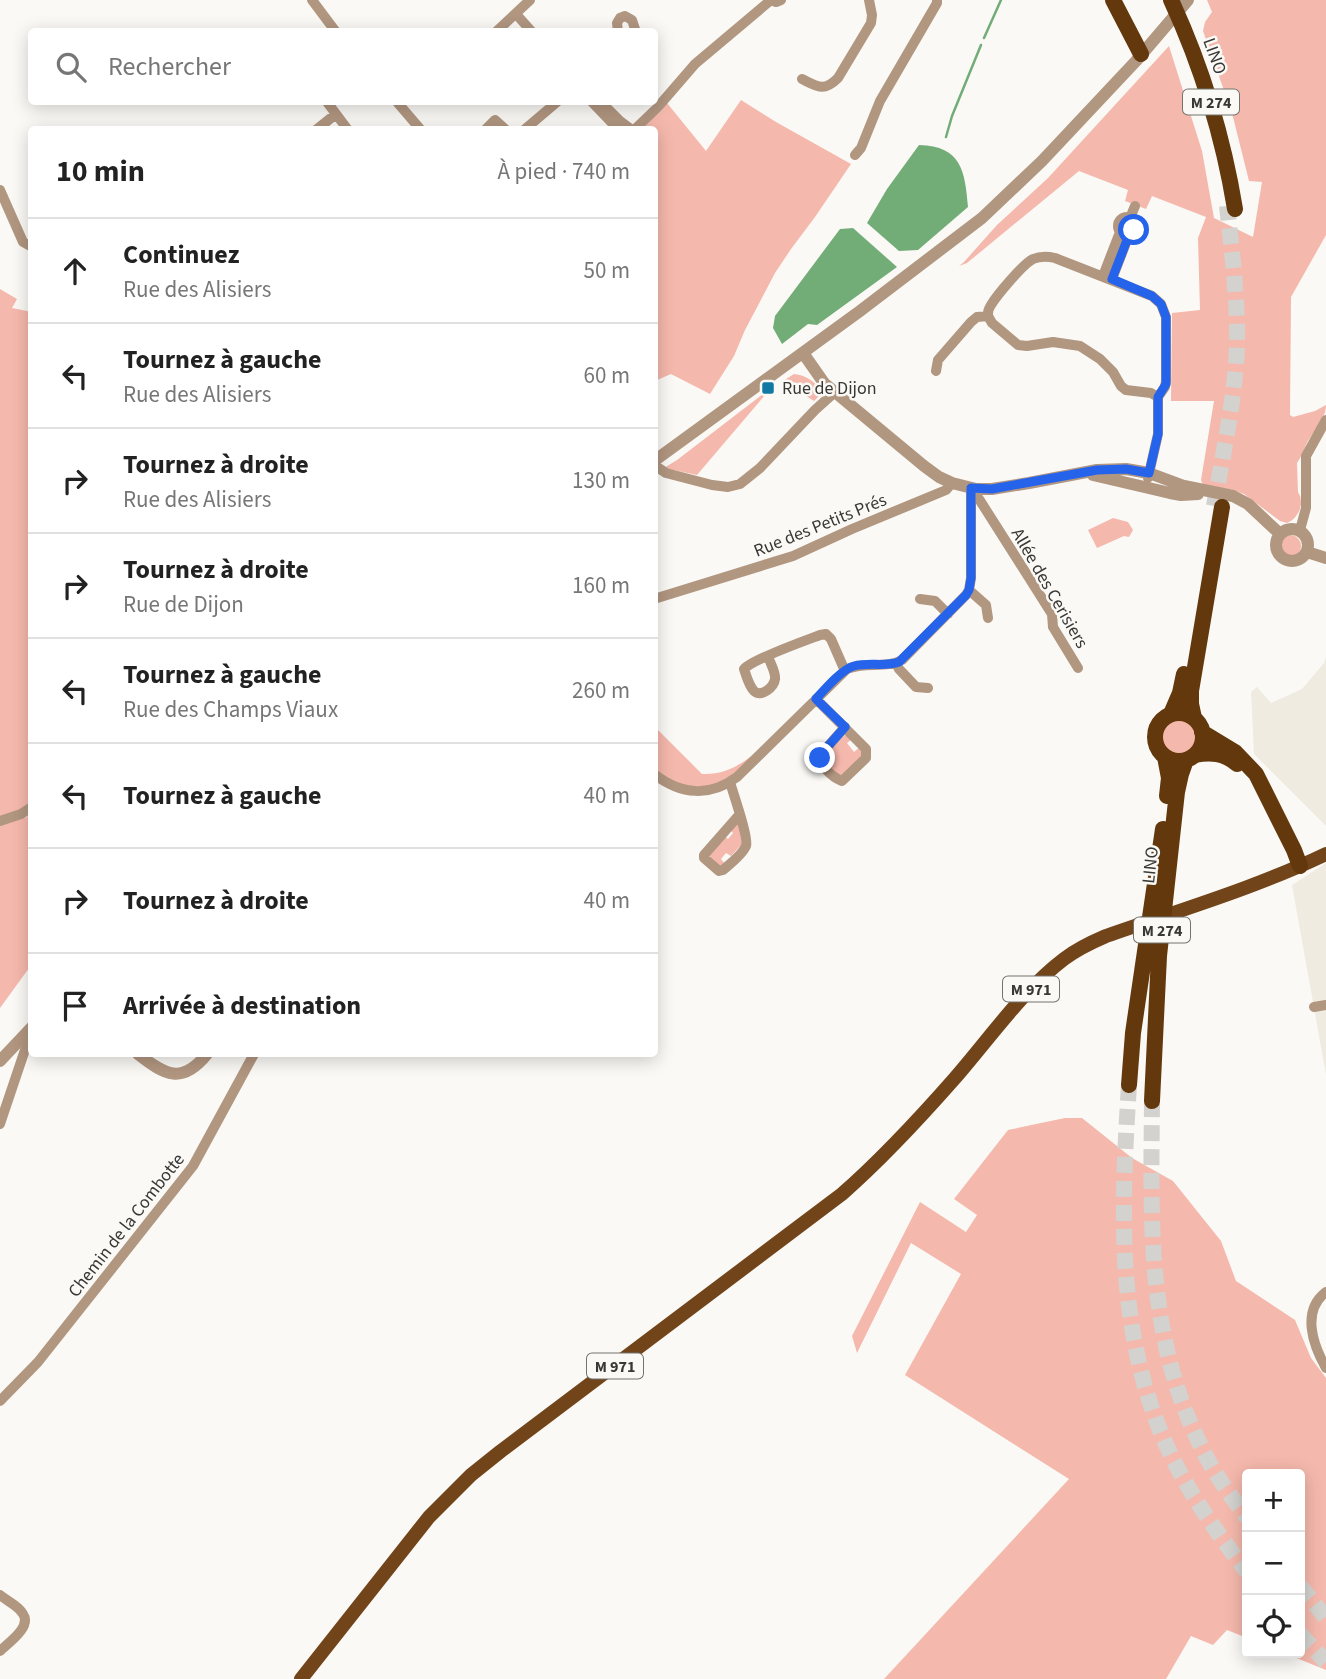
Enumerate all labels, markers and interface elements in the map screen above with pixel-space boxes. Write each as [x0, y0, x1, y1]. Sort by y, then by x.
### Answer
search box [28, 28, 658, 105]
street label: LINO [1196, 34, 1233, 78]
icon: search [52, 48, 90, 86]
text: Rechercher [108, 48, 231, 85]
road number: M 274 [1183, 90, 1239, 114]
text: 10 min [56, 150, 145, 193]
text: À pied · 740 m [497, 155, 630, 188]
route start [1118, 214, 1149, 245]
text: Continuez [123, 236, 239, 273]
icon: ahead [56, 252, 94, 290]
text: 50 m [583, 254, 630, 287]
text: Rue des Alisiers [123, 273, 271, 306]
text: Tournez à gauche [123, 341, 322, 378]
icon: left [56, 357, 94, 395]
text: 60 m [583, 359, 630, 392]
place label: Rue de Dijon [782, 376, 877, 401]
text: Rue des Alisiers [123, 378, 271, 411]
marker: Rue de Dijon [760, 380, 776, 396]
text: Tournez à droite [123, 446, 309, 483]
icon: right [56, 462, 94, 500]
text: 130 m [572, 464, 630, 497]
text: Rue des Alisiers [123, 483, 271, 516]
street label: Rue des Petits Prés [750, 487, 890, 564]
street label: Allée des Cerisiers [1005, 524, 1094, 653]
text: Tournez à droite [123, 551, 309, 588]
icon: right [56, 567, 94, 605]
text: 160 m [572, 569, 630, 602]
text: Rue de Dijon [123, 588, 244, 621]
text: Tournez à gauche [123, 656, 322, 693]
icon: left [56, 672, 94, 710]
text: 260 m [572, 674, 630, 707]
text: Rue des Champs Viaux [123, 693, 338, 726]
route end [804, 742, 835, 773]
icon: left [56, 777, 94, 815]
text: Tournez à gauche [123, 777, 322, 814]
text: 40 m [583, 779, 630, 812]
street label: LINO [1136, 845, 1165, 885]
icon: right [56, 882, 94, 920]
text: Tournez à droite [123, 882, 309, 919]
text: 40 m [583, 884, 630, 917]
road number: M 274 [1134, 918, 1190, 942]
road number: M 971 [1003, 976, 1059, 1001]
icon: arrive [56, 987, 94, 1025]
text: Arrivée à destination [123, 987, 361, 1024]
street label: Chemin de la Combotte [62, 1148, 191, 1303]
road number: M 971 [587, 1354, 643, 1378]
map controls [1242, 1469, 1305, 1658]
button: + [1242, 1469, 1305, 1532]
button: − [1242, 1532, 1305, 1595]
button: locate [1242, 1595, 1305, 1658]

